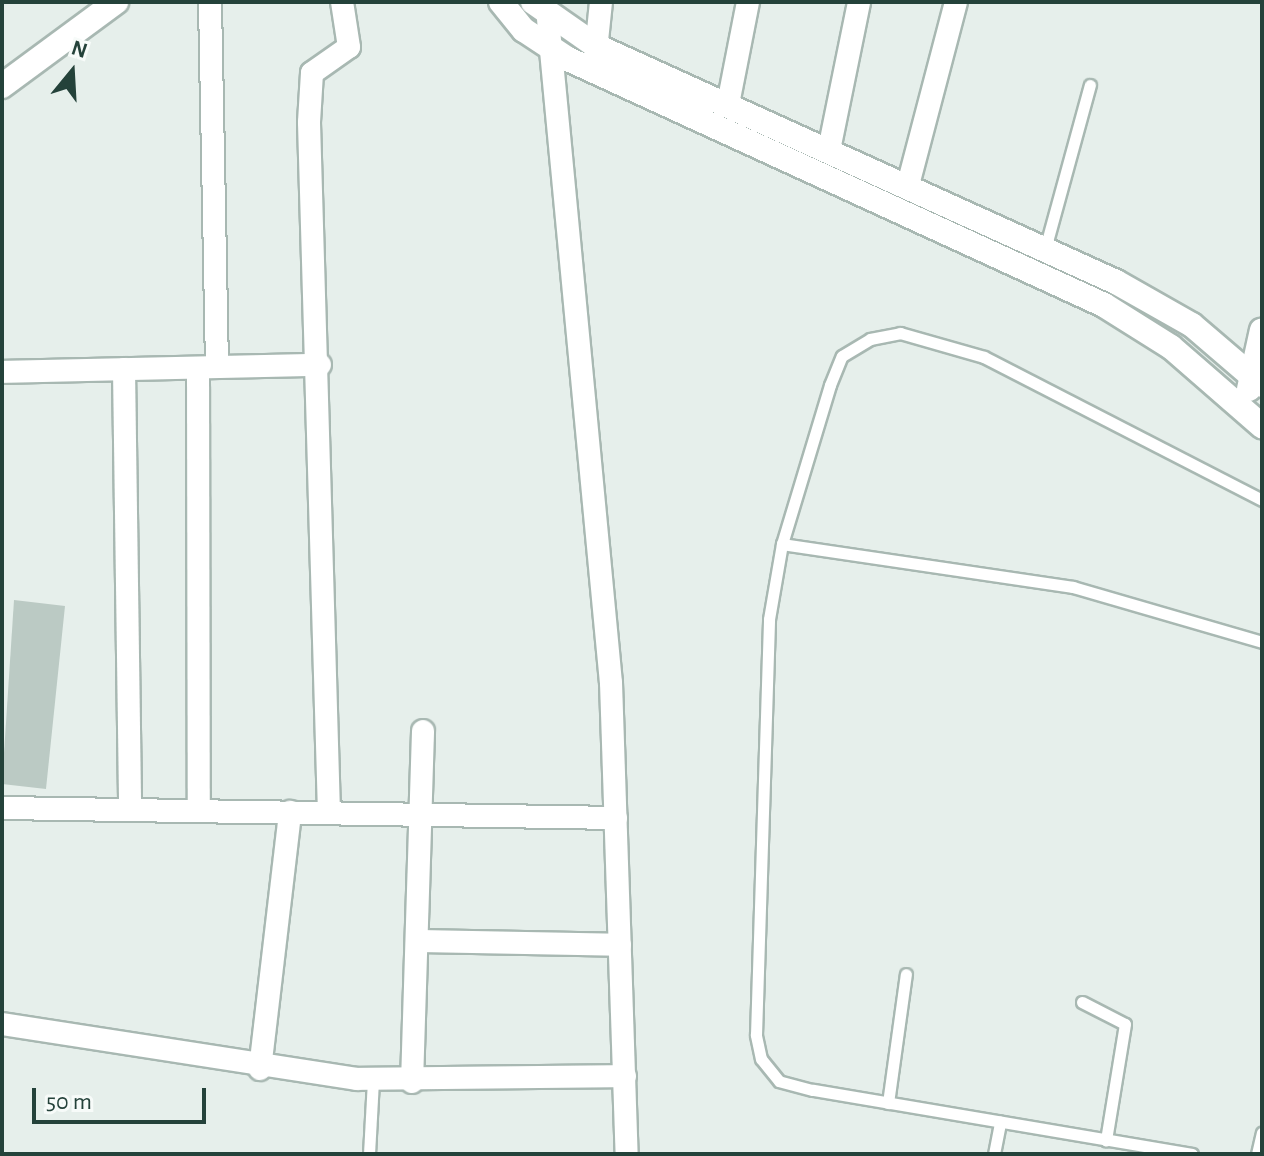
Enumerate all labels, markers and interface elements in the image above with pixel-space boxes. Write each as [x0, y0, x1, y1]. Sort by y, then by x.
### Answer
north arrow [32, 32, 112, 112]
text: N [69, 36, 90, 62]
scale bar [36, 1072, 210, 1122]
text: 50 m [46, 1090, 92, 1114]

